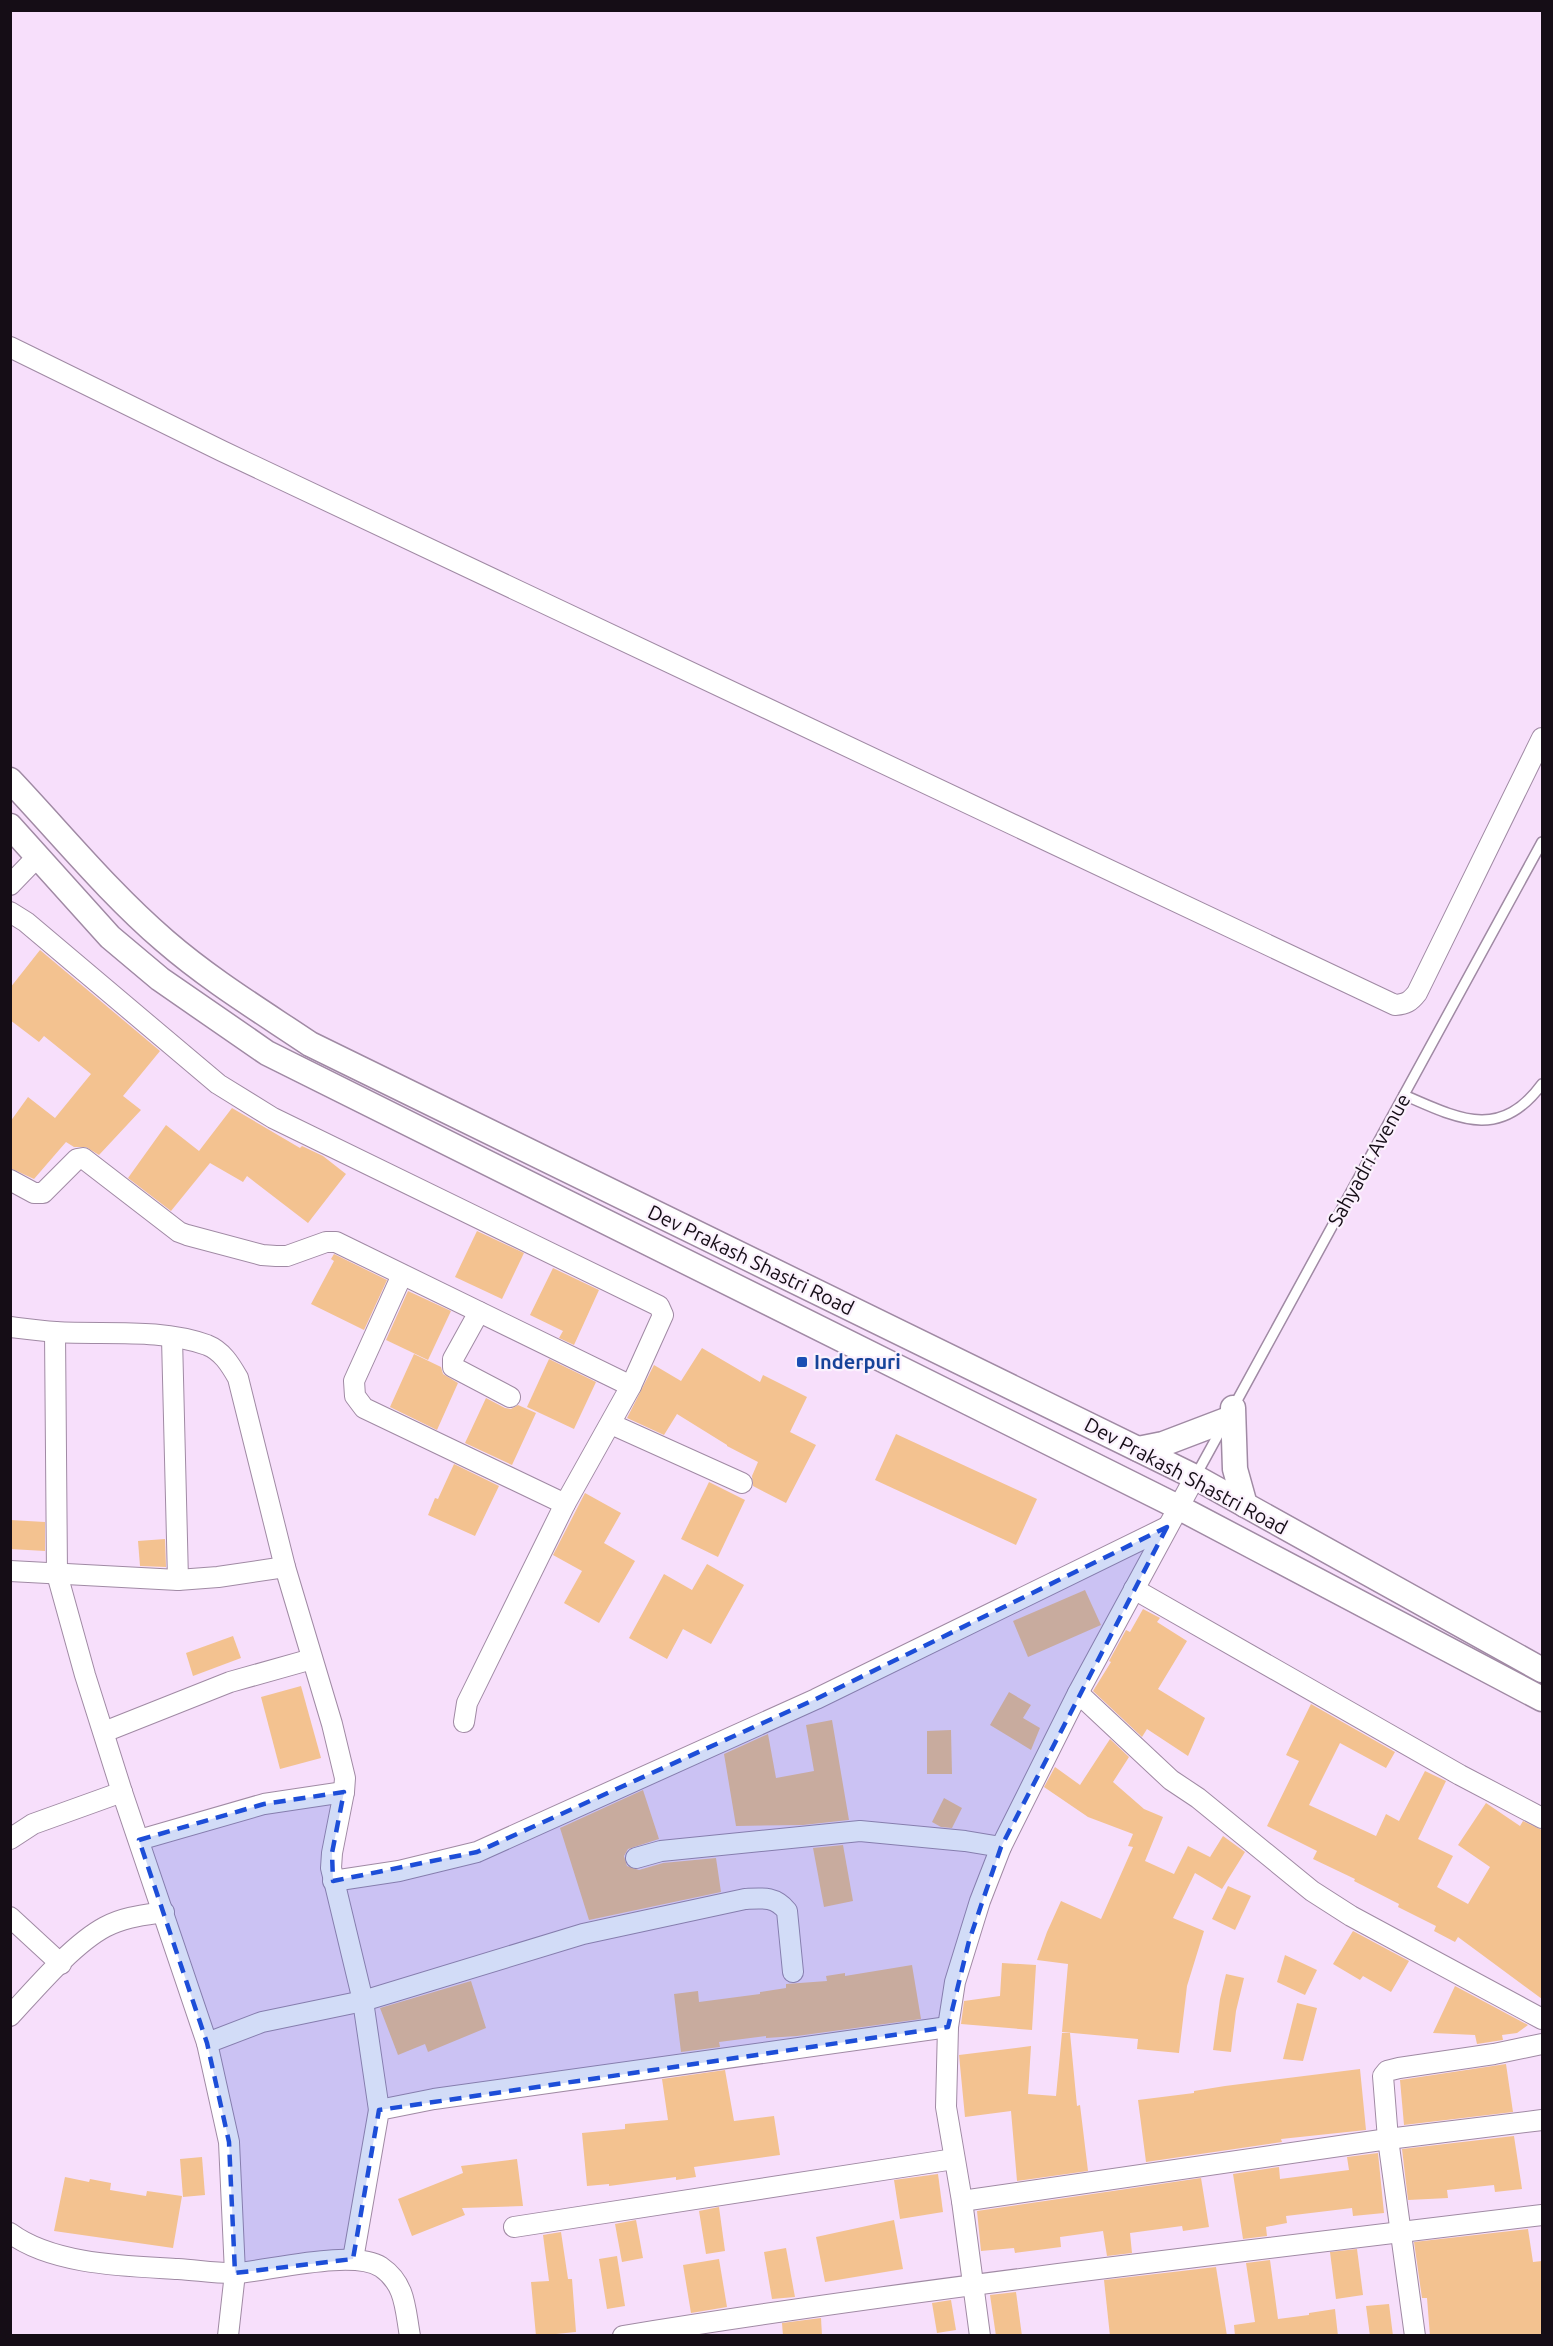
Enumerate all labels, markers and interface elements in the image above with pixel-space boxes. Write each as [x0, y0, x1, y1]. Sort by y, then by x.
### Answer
street label: Sahyadri Avenue [1323, 1089, 1414, 1230]
street label: Dev Prakash Shastri Road [645, 1200, 858, 1319]
place label: Inderpuri [814, 1350, 901, 1373]
marker: Inderpuri [795, 1355, 809, 1369]
street label: Dev Prakash Shastri Road [1081, 1412, 1291, 1539]

